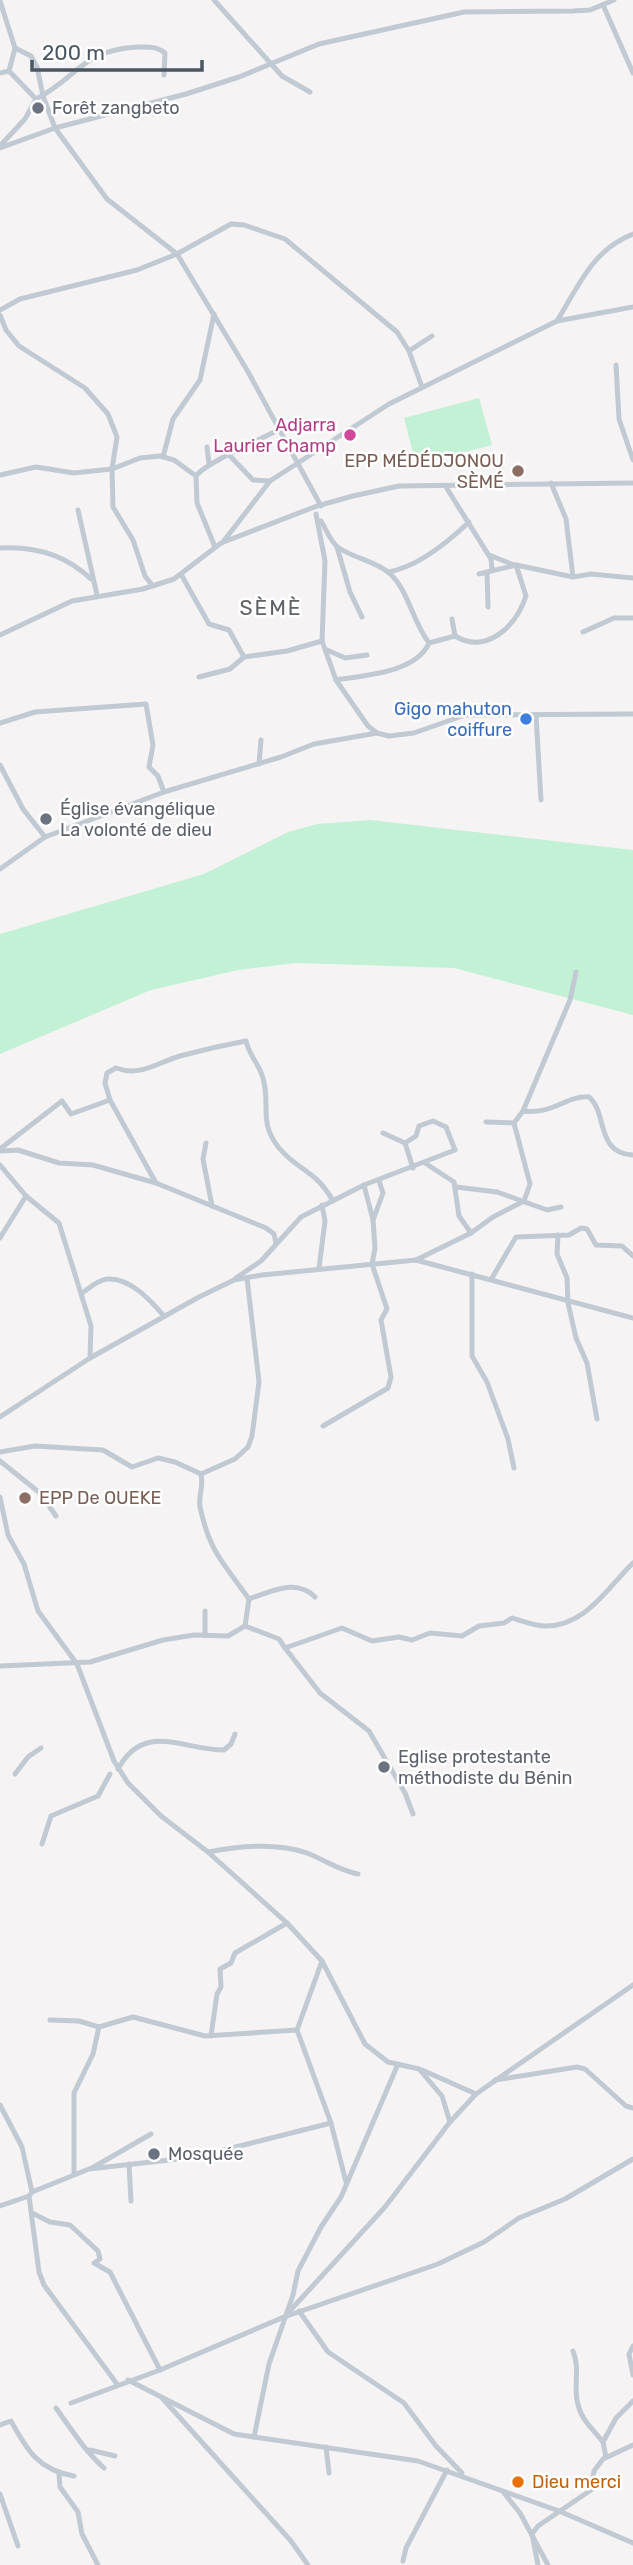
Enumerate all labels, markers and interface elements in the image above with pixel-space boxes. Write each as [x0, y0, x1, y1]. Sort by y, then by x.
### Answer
scale bar [32, 28, 201, 72]
text: 200 m [42, 40, 105, 65]
place label: Forêt zangbeto [52, 97, 180, 119]
marker: Forêt zangbeto [30, 100, 46, 116]
place label: Adjarra Laurier Champ [213, 414, 336, 457]
marker: Adjarra Laurier Champ [342, 427, 358, 443]
place label: EPP MÉDÉDJONOU SÈMÉ [344, 450, 504, 493]
marker: EPP MÉDÉDJONOU SÈMÉ [510, 463, 526, 479]
district label: SÈMÈ [239, 595, 303, 620]
place label: Gigo mahuton coiffure [394, 698, 512, 741]
marker: Gigo mahuton coiffure [518, 711, 534, 727]
place label: Église évangélique La volonté de dieu [60, 798, 215, 841]
marker: Église évangélique La volonté de dieu [38, 811, 54, 827]
place label: EPP De OUEKE [39, 1487, 161, 1509]
marker: EPP De OUEKE [17, 1490, 33, 1506]
place label: Eglise protestante méthodiste du Bénin [398, 1746, 572, 1789]
marker: Eglise protestante méthodiste du Bénin [376, 1759, 392, 1775]
place label: Mosquée [168, 2143, 244, 2165]
marker: Mosquée [146, 2146, 162, 2162]
place label: Dieu merci [532, 2471, 621, 2493]
marker: Dieu merci [510, 2474, 526, 2490]

